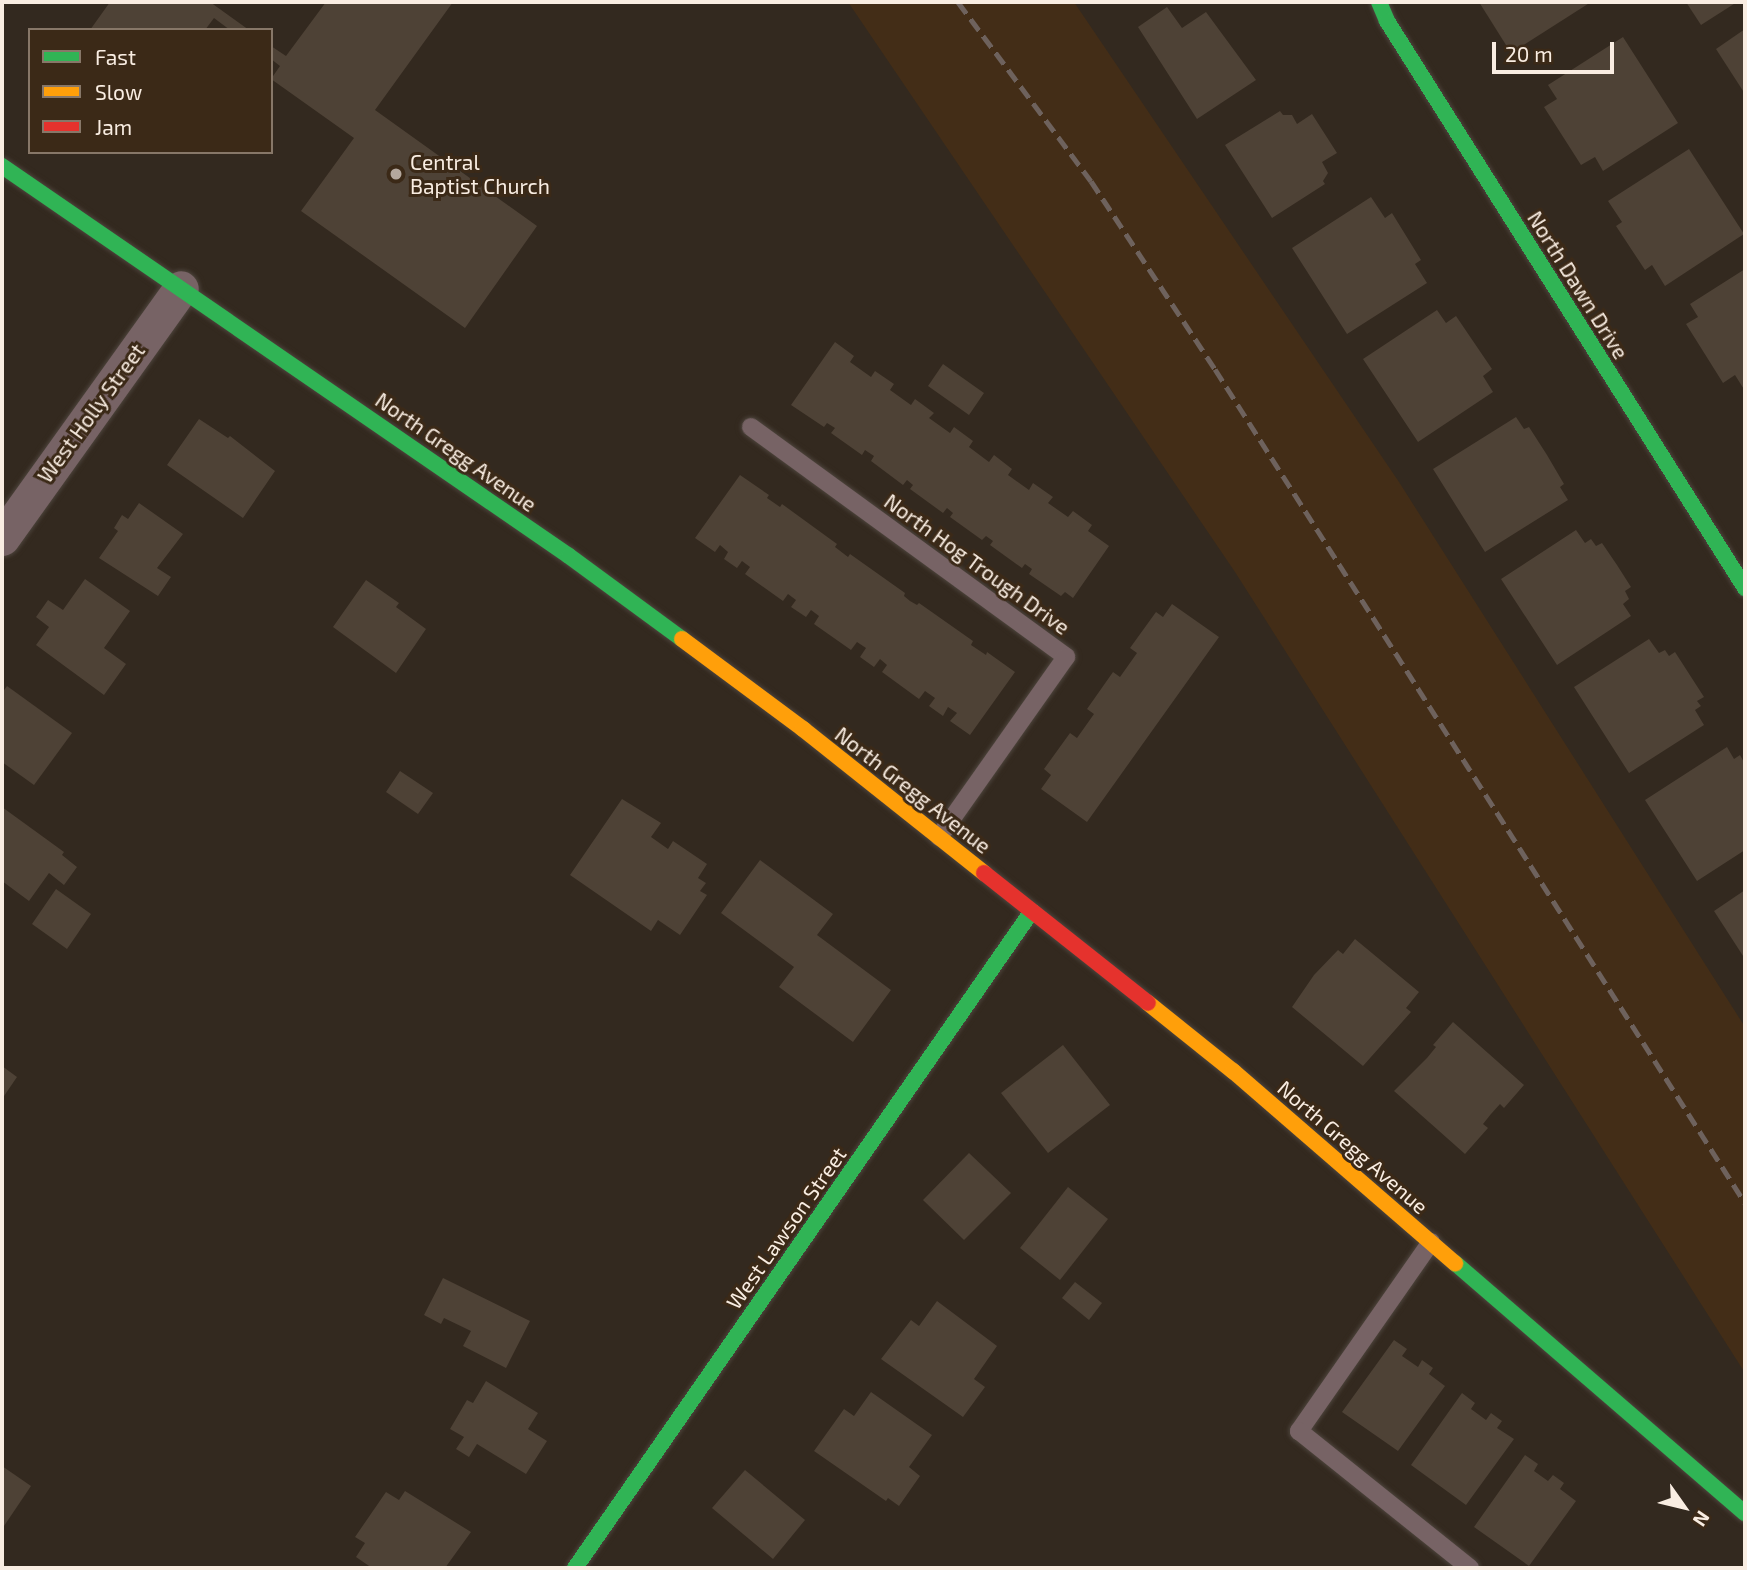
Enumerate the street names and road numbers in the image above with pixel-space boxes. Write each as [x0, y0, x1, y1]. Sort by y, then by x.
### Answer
street label: North Dawn Drive [1522, 206, 1634, 364]
street label: West Holly Street [32, 338, 150, 488]
street label: North Gregg Avenue [370, 387, 542, 517]
street label: North Hog Trough Drive [879, 488, 1075, 640]
street label: North Gregg Avenue [830, 721, 996, 859]
street label: North Gregg Avenue [1273, 1075, 1433, 1219]
street label: West Lawson Street [721, 1142, 851, 1314]

